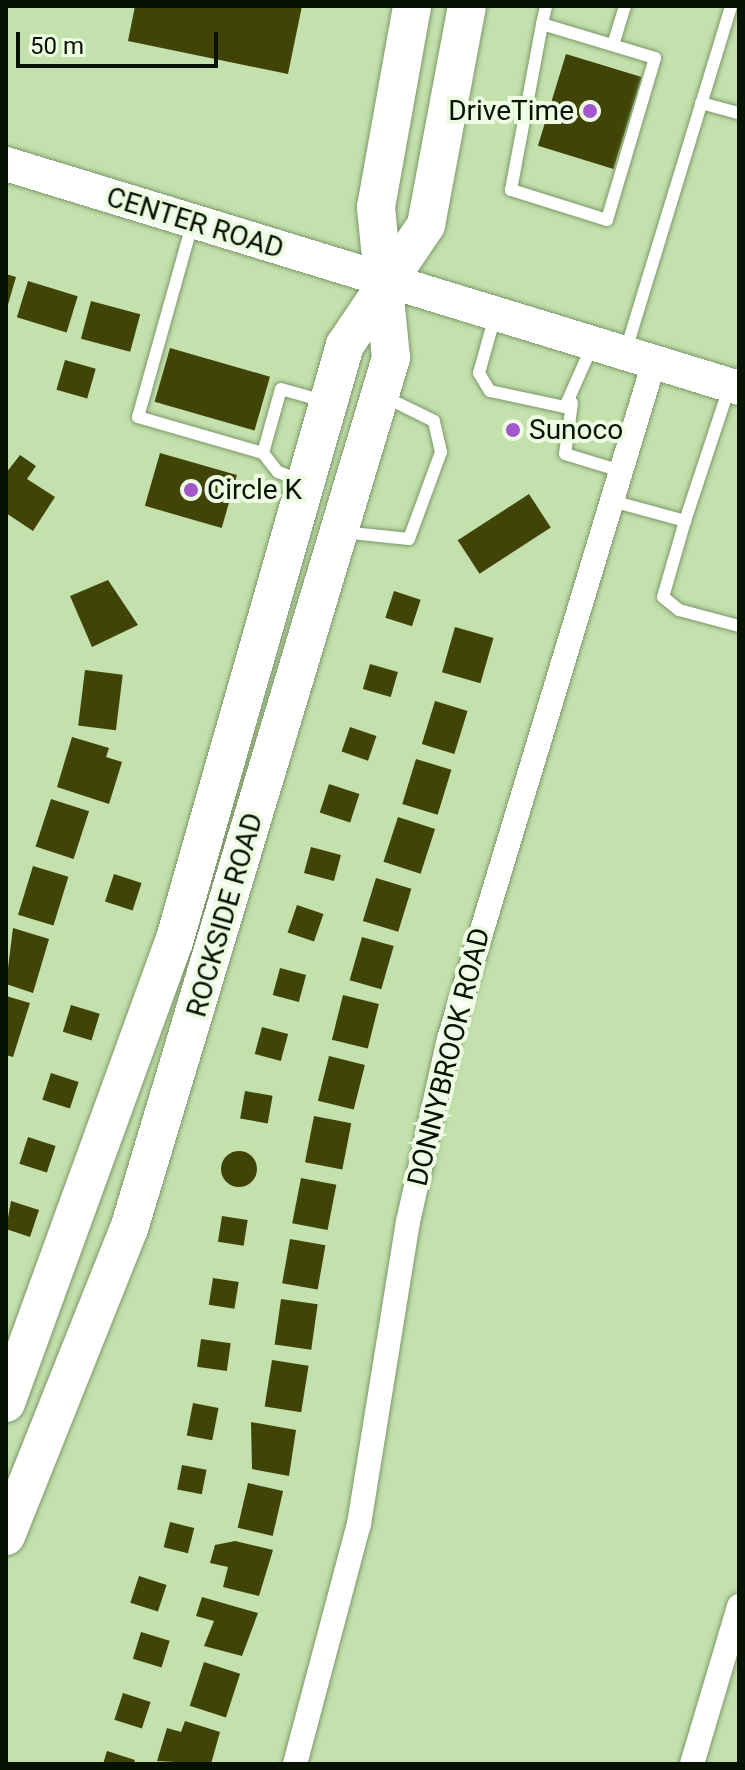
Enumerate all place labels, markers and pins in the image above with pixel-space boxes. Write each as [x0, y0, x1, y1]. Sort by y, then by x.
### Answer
place label: DriveTime [448, 94, 574, 128]
marker: DriveTime [581, 102, 599, 120]
place label: Sunoco [529, 413, 623, 447]
marker: Sunoco [504, 421, 522, 439]
place label: Circle K [207, 473, 302, 507]
marker: Circle K [182, 481, 200, 499]

